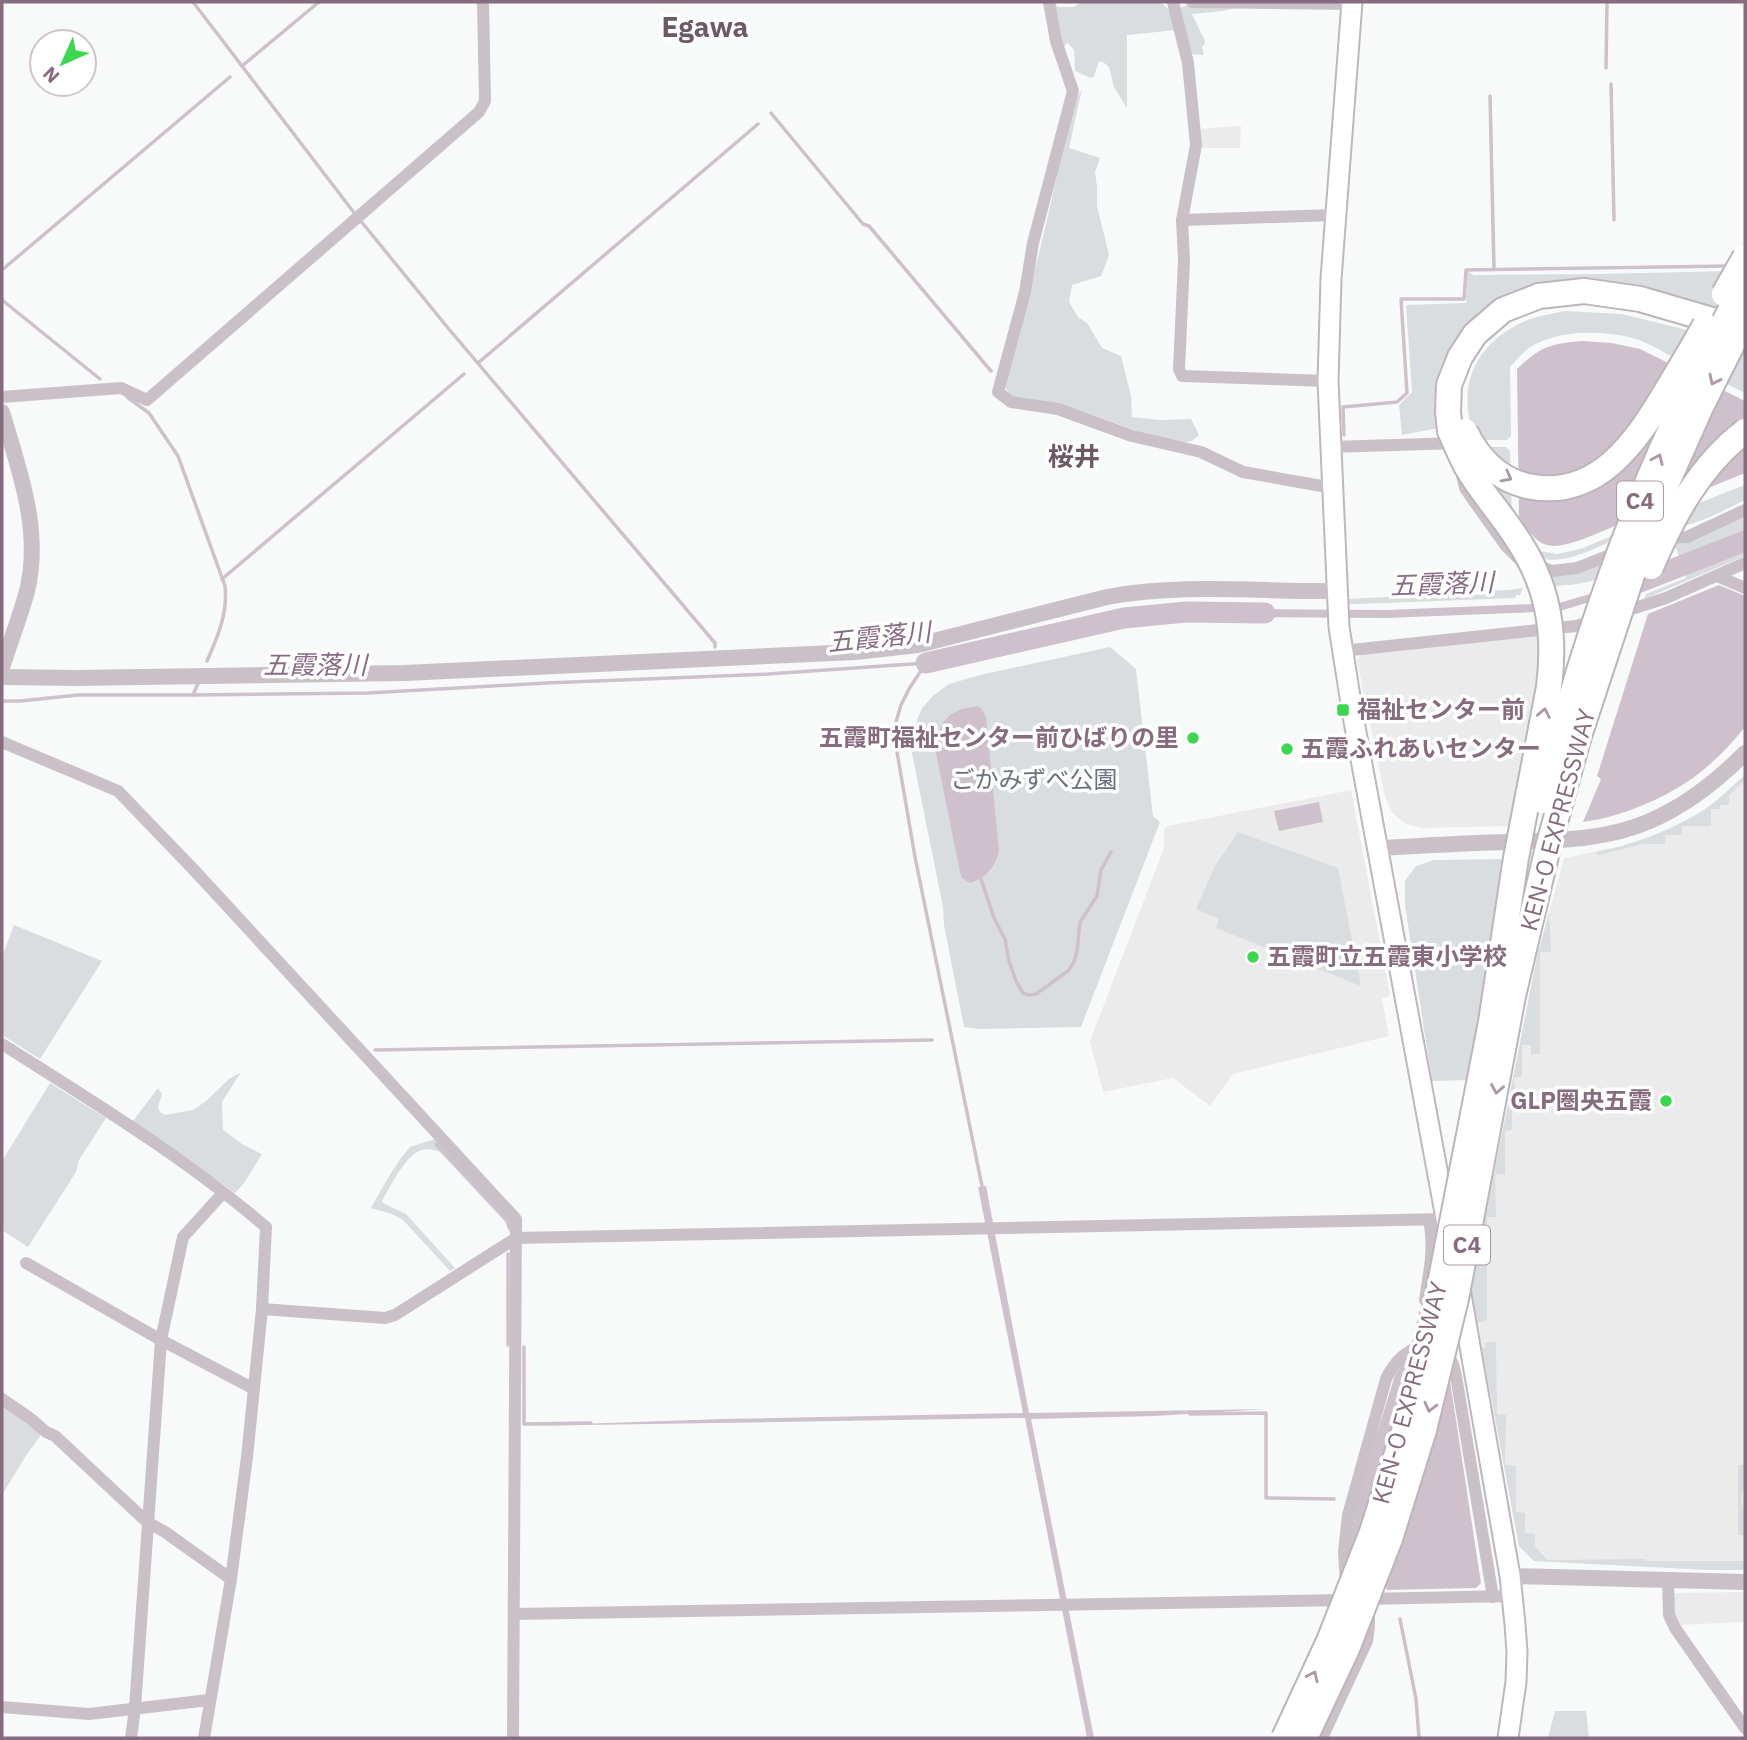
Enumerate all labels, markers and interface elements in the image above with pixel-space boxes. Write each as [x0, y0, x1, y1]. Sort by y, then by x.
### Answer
district label: Egawa [661, 8, 749, 45]
north arrow [28, 28, 98, 98]
text: N [38, 62, 64, 88]
one-way arrow [1709, 373, 1723, 385]
district label: 桜井 [1048, 439, 1100, 473]
one-way arrow [1650, 454, 1664, 466]
one-way arrow [1500, 469, 1512, 483]
road number: C4 [1617, 481, 1663, 520]
water label: 五霞落川 [1389, 564, 1498, 602]
water label: 五霞落川 [825, 613, 935, 658]
water label: 五霞落川 [263, 647, 370, 681]
place label: 福祉センター前 [1357, 693, 1525, 725]
marker: 福祉センター前 [1335, 702, 1351, 718]
street label: KEN-O EXPRESSWAY [1512, 705, 1602, 934]
one-way arrow [1536, 707, 1551, 719]
place label: 五霞町福祉センター前ひばりの里 [819, 721, 1179, 753]
marker: 五霞町福祉センター前ひばりの里 [1185, 730, 1201, 746]
place label: 五霞ふれあいセンター [1301, 732, 1541, 764]
marker: 五霞ふれあいセンター [1279, 741, 1295, 757]
park label: ごかみずべ公園 [951, 763, 1117, 795]
place label: 五霞町立五霞東小学校 [1267, 940, 1507, 972]
marker: 五霞町立五霞東小学校 [1245, 949, 1261, 965]
one-way arrow [1490, 1083, 1505, 1095]
place label: GLP圏央五霞 [1510, 1084, 1652, 1116]
marker: GLP圏央五霞 [1658, 1093, 1674, 1109]
road number: C4 [1444, 1226, 1490, 1264]
street label: KEN-O EXPRESSWAY [1364, 1278, 1454, 1507]
one-way arrow [1424, 1401, 1438, 1413]
one-way arrow [1305, 1671, 1319, 1684]

